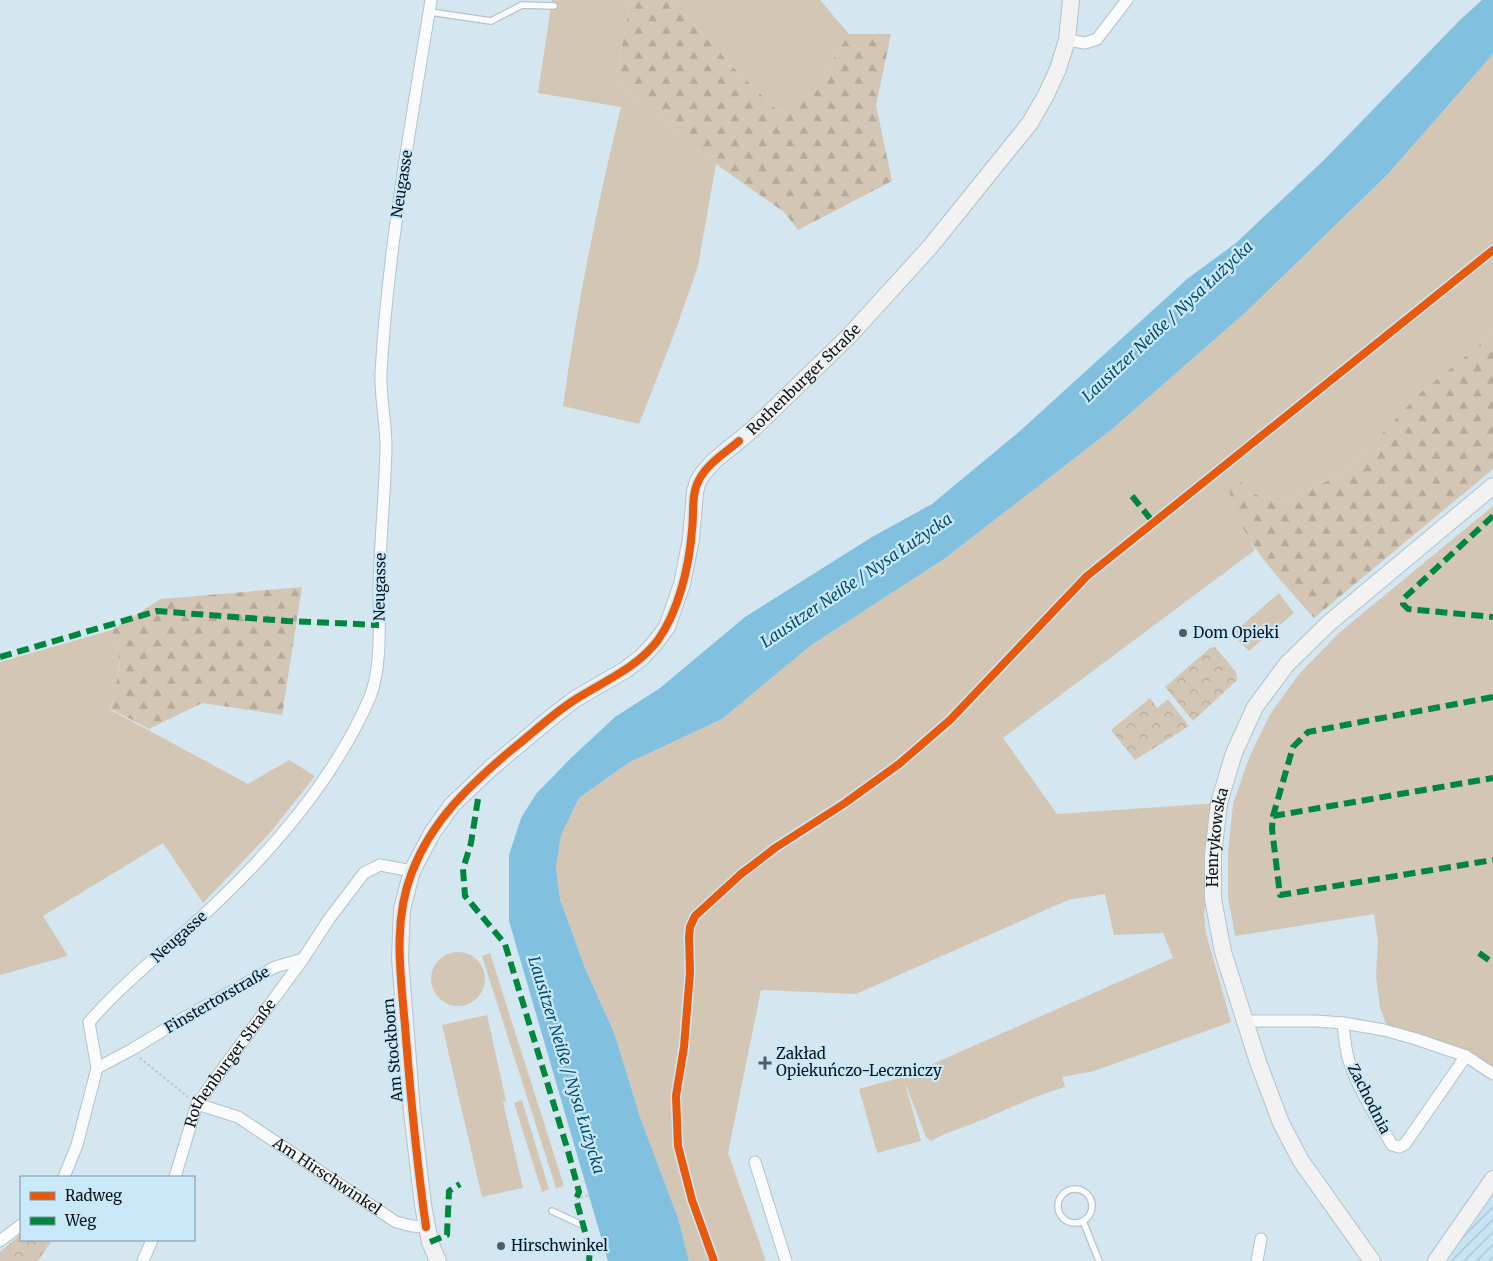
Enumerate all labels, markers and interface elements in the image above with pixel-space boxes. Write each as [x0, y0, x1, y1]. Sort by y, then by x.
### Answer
street label: Neugasse [387, 149, 416, 219]
water label: Lausitzer Neiße / Nysa Łużycka [1077, 236, 1257, 406]
street label: Rothenburger Straße [743, 319, 865, 439]
water label: Lausitzer Neiße / Nysa Łużycka [756, 508, 956, 652]
street label: Neugasse [369, 553, 390, 621]
place label: Dom Opieki [1193, 623, 1279, 642]
marker: Dom Opieki [1177, 627, 1189, 639]
street label: Henrykowska [1203, 785, 1232, 887]
street label: Neugasse [147, 907, 211, 967]
water label: Lausitzer Neiße / Nysa Łużycka [524, 954, 610, 1176]
street label: Finstertorstraße [161, 962, 273, 1037]
street label: Rothenburger Straße [181, 995, 280, 1130]
street label: Am Stockborn [379, 997, 407, 1104]
place label: Zakład Opiekuńczo-Leczniczy [776, 1044, 942, 1080]
marker: Zakład Opiekuńczo-Leczniczy [758, 1056, 772, 1070]
street label: Zachodnia [1344, 1060, 1395, 1137]
street label: Am Hirschwinkel [269, 1132, 385, 1219]
legend [20, 1176, 195, 1241]
text: Radweg [65, 1186, 122, 1205]
text: Weg [64, 1211, 96, 1230]
place label: Hirschwinkel [511, 1236, 608, 1255]
marker: Hirschwinkel [495, 1240, 507, 1252]

